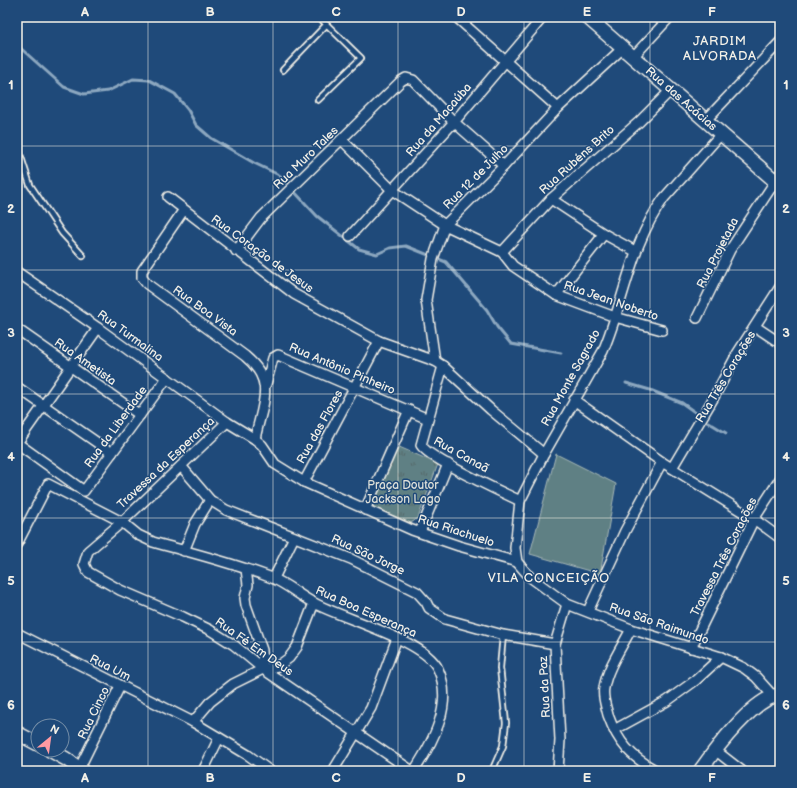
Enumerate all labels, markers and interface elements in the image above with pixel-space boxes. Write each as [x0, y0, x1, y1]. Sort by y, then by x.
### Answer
text: A [80, 4, 89, 20]
text: B [205, 4, 215, 20]
text: C [331, 4, 341, 20]
text: D [456, 4, 466, 20]
text: E [583, 4, 592, 20]
text: F [708, 4, 716, 20]
district label: JARDIM ALVORADA [683, 33, 757, 64]
street label: Rua das Acácias [642, 64, 720, 134]
text: 1 [8, 77, 14, 93]
text: 1 [783, 77, 789, 93]
street label: Rua da Macaúba [403, 80, 475, 160]
street label: Rua Rubéns Brito [536, 122, 618, 198]
street label: Rua Muro Tales [270, 123, 342, 193]
street label: Rua 12 de Julho [440, 141, 512, 213]
text: 2 [7, 201, 15, 217]
text: 2 [782, 201, 790, 217]
street label: Rua Coração de Jesus [208, 212, 316, 296]
street label: Rua Projetada [694, 215, 742, 291]
street label: Rua Jean Noberto [562, 278, 660, 324]
street label: Rua Boa Vista [170, 283, 240, 340]
street label: Rua Turmalina [94, 307, 166, 365]
text: 3 [7, 325, 15, 341]
text: 3 [782, 325, 790, 341]
street label: Rua Monte Sagrado [538, 327, 604, 429]
street label: Rua Três Corações [693, 328, 759, 426]
street label: Rua Ametista [51, 335, 119, 389]
street label: Rua Antônio Pinheiro [287, 340, 397, 398]
street label: Rua da Liberdade [81, 383, 151, 471]
street label: Rua das Flores [294, 388, 346, 466]
street label: Travessa da Esperança [114, 414, 218, 512]
street label: Rua Canaã [431, 434, 491, 476]
text: 4 [7, 449, 15, 465]
text: 4 [782, 449, 790, 465]
park label: Praça Doutor Jackson Lago [366, 478, 441, 507]
street label: Travessa Três Corações [687, 495, 761, 619]
street label: Rua Riachuelo [416, 512, 496, 550]
street label: Rua São Jorge [329, 531, 407, 579]
district label: VILA CONCEIÇÃO [488, 570, 610, 586]
text: 5 [7, 573, 15, 589]
text: 5 [782, 573, 790, 589]
street label: Rua Boa Esperança [313, 583, 419, 641]
street label: Rua São Raimundo [607, 600, 711, 648]
street label: Rua Fé Em Deus [212, 614, 296, 680]
street label: Rua Um [87, 651, 133, 685]
street label: Rua da Paz [536, 656, 554, 718]
street label: Rua Cinco [75, 684, 113, 742]
text: 6 [7, 697, 15, 713]
text: 6 [782, 697, 790, 713]
north arrow [30, 718, 70, 758]
text: N [48, 722, 61, 737]
text: A [80, 770, 89, 786]
text: B [205, 770, 215, 786]
text: C [331, 770, 341, 786]
text: D [456, 770, 466, 786]
text: E [583, 770, 592, 786]
text: F [708, 770, 716, 786]

